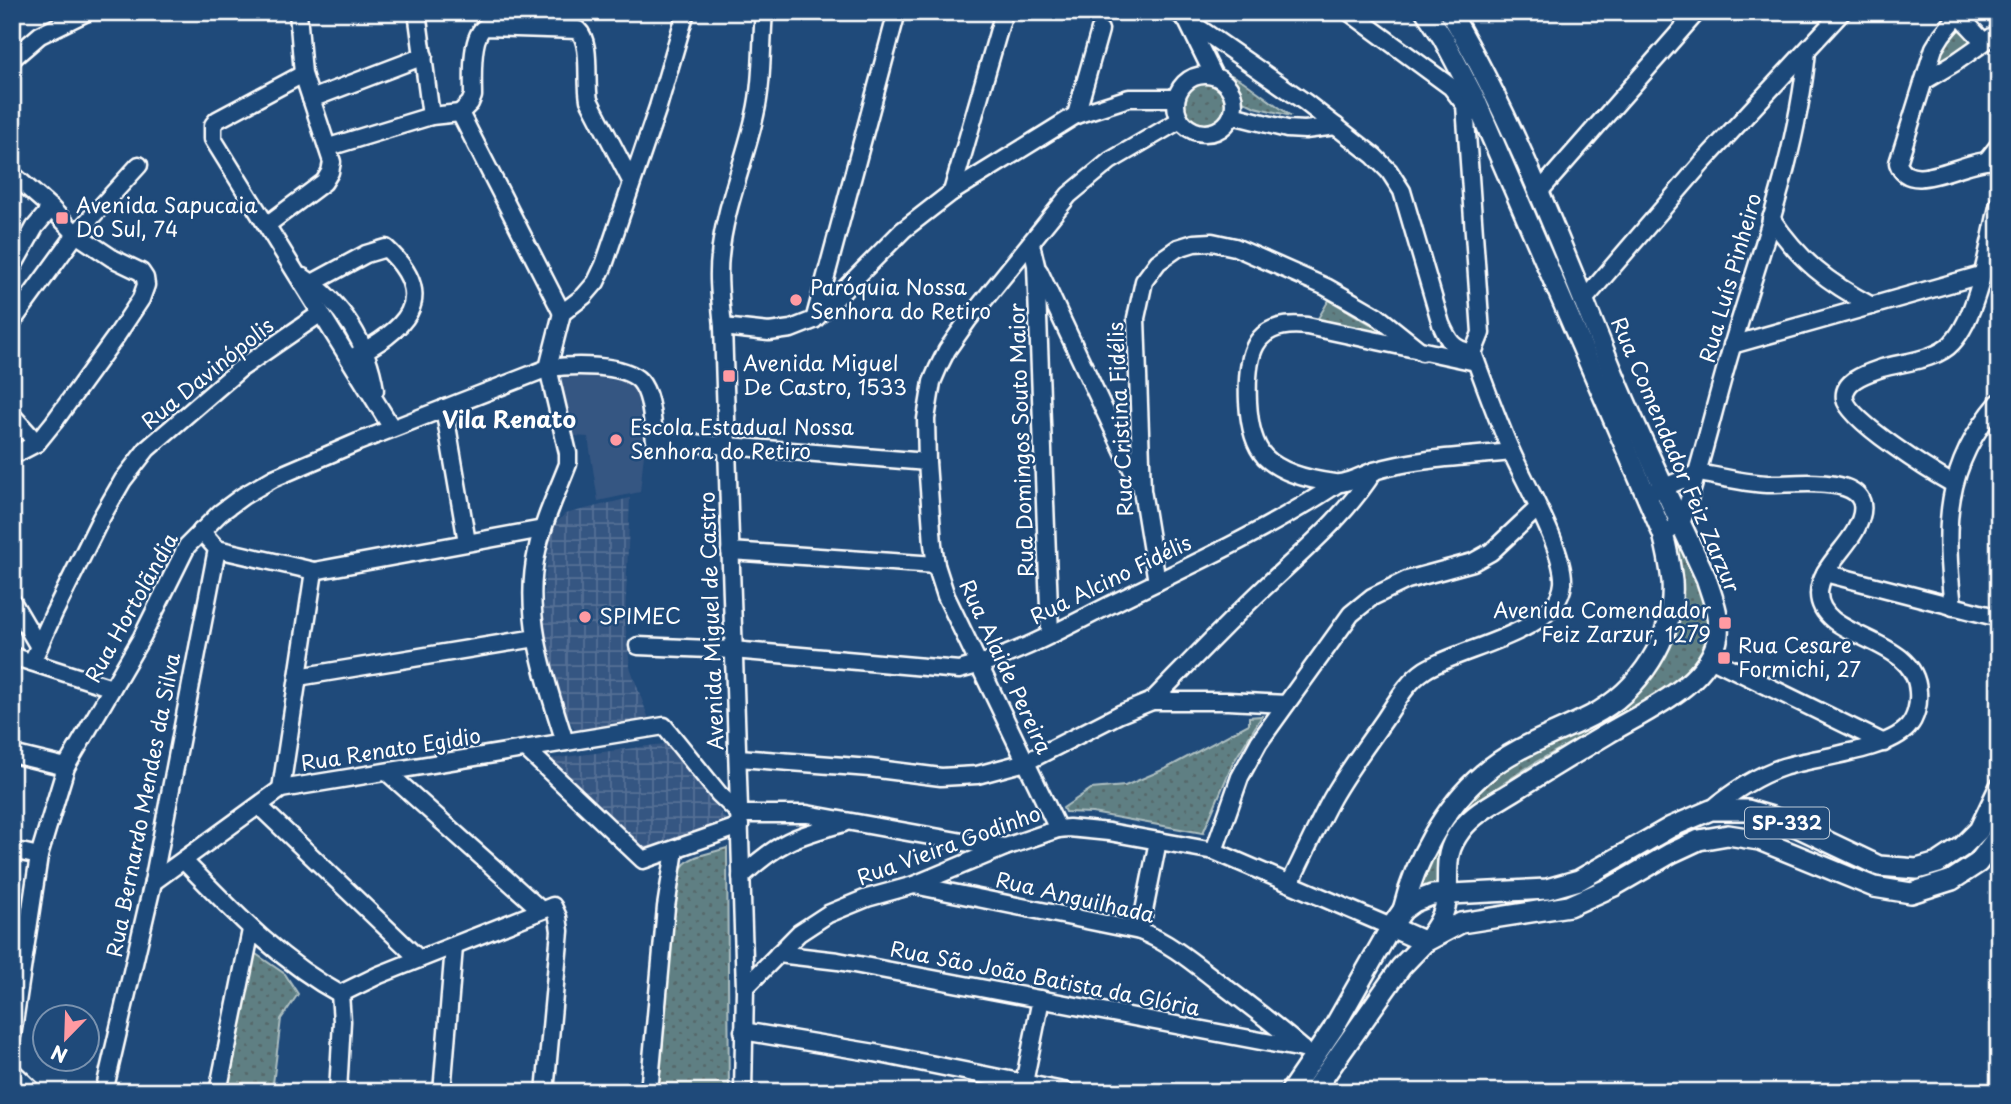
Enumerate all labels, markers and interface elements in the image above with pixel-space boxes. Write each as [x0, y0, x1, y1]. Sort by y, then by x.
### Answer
place label: Avenida Sapucaia Do Sul, 74 [76, 188, 258, 244]
street label: Rua Luís Pinheiro [1690, 189, 1769, 366]
marker: Avenida Sapucaia Do Sul, 74 [54, 210, 70, 226]
place label: Paróquia Nossa Senhora do Retiro [810, 270, 991, 326]
marker: Paróquia Nossa Senhora do Retiro [788, 292, 804, 308]
street label: Rua Domingos Souto Maior [999, 302, 1041, 578]
street label: Rua Davinópolis [134, 309, 280, 436]
street label: Rua Comendador Feiz Zarzur [1604, 311, 1750, 597]
street label: Rua Cristina Fidélis [1098, 321, 1140, 517]
place label: Avenida Miguel De Castro, 1533 [743, 346, 907, 402]
marker: Avenida Miguel De Castro, 1533 [721, 368, 737, 384]
district label: Vila Renato [442, 401, 576, 436]
place label: Escola Estadual Nossa Senhora do Retiro [630, 410, 854, 466]
marker: Escola Estadual Nossa Senhora do Retiro [608, 432, 624, 448]
street label: Avenida Miguel de Castro [689, 491, 731, 751]
street label: Rua Alcino Fidélis [1024, 525, 1196, 631]
street label: Rua Hortolãndia [76, 526, 185, 688]
street label: Rua Alaide Pereira [952, 574, 1062, 759]
place label: Avenida Comendador Feiz Zarzur, 1279 [1493, 593, 1712, 649]
place label: SPIMEC [599, 599, 681, 631]
marker: SPIMEC [577, 609, 593, 625]
marker: Avenida Comendador Feiz Zarzur, 1279 [1717, 615, 1733, 631]
place label: Rua Cesare Formichi, 27 [1738, 628, 1861, 684]
street label: Rua Bernardo Mendes da Silva [97, 650, 187, 960]
marker: Rua Cesare Formichi, 27 [1716, 650, 1732, 666]
street label: Rua Renato Egidio [298, 718, 483, 778]
street label: Rua Vieira Godinho [852, 796, 1045, 892]
road number: SP-332 [1745, 808, 1829, 838]
street label: Rua Anguilhada [993, 862, 1159, 930]
street label: Rua São João Batista da Glória [888, 931, 1204, 1023]
north arrow [32, 1002, 102, 1072]
text: N [47, 1039, 71, 1070]

